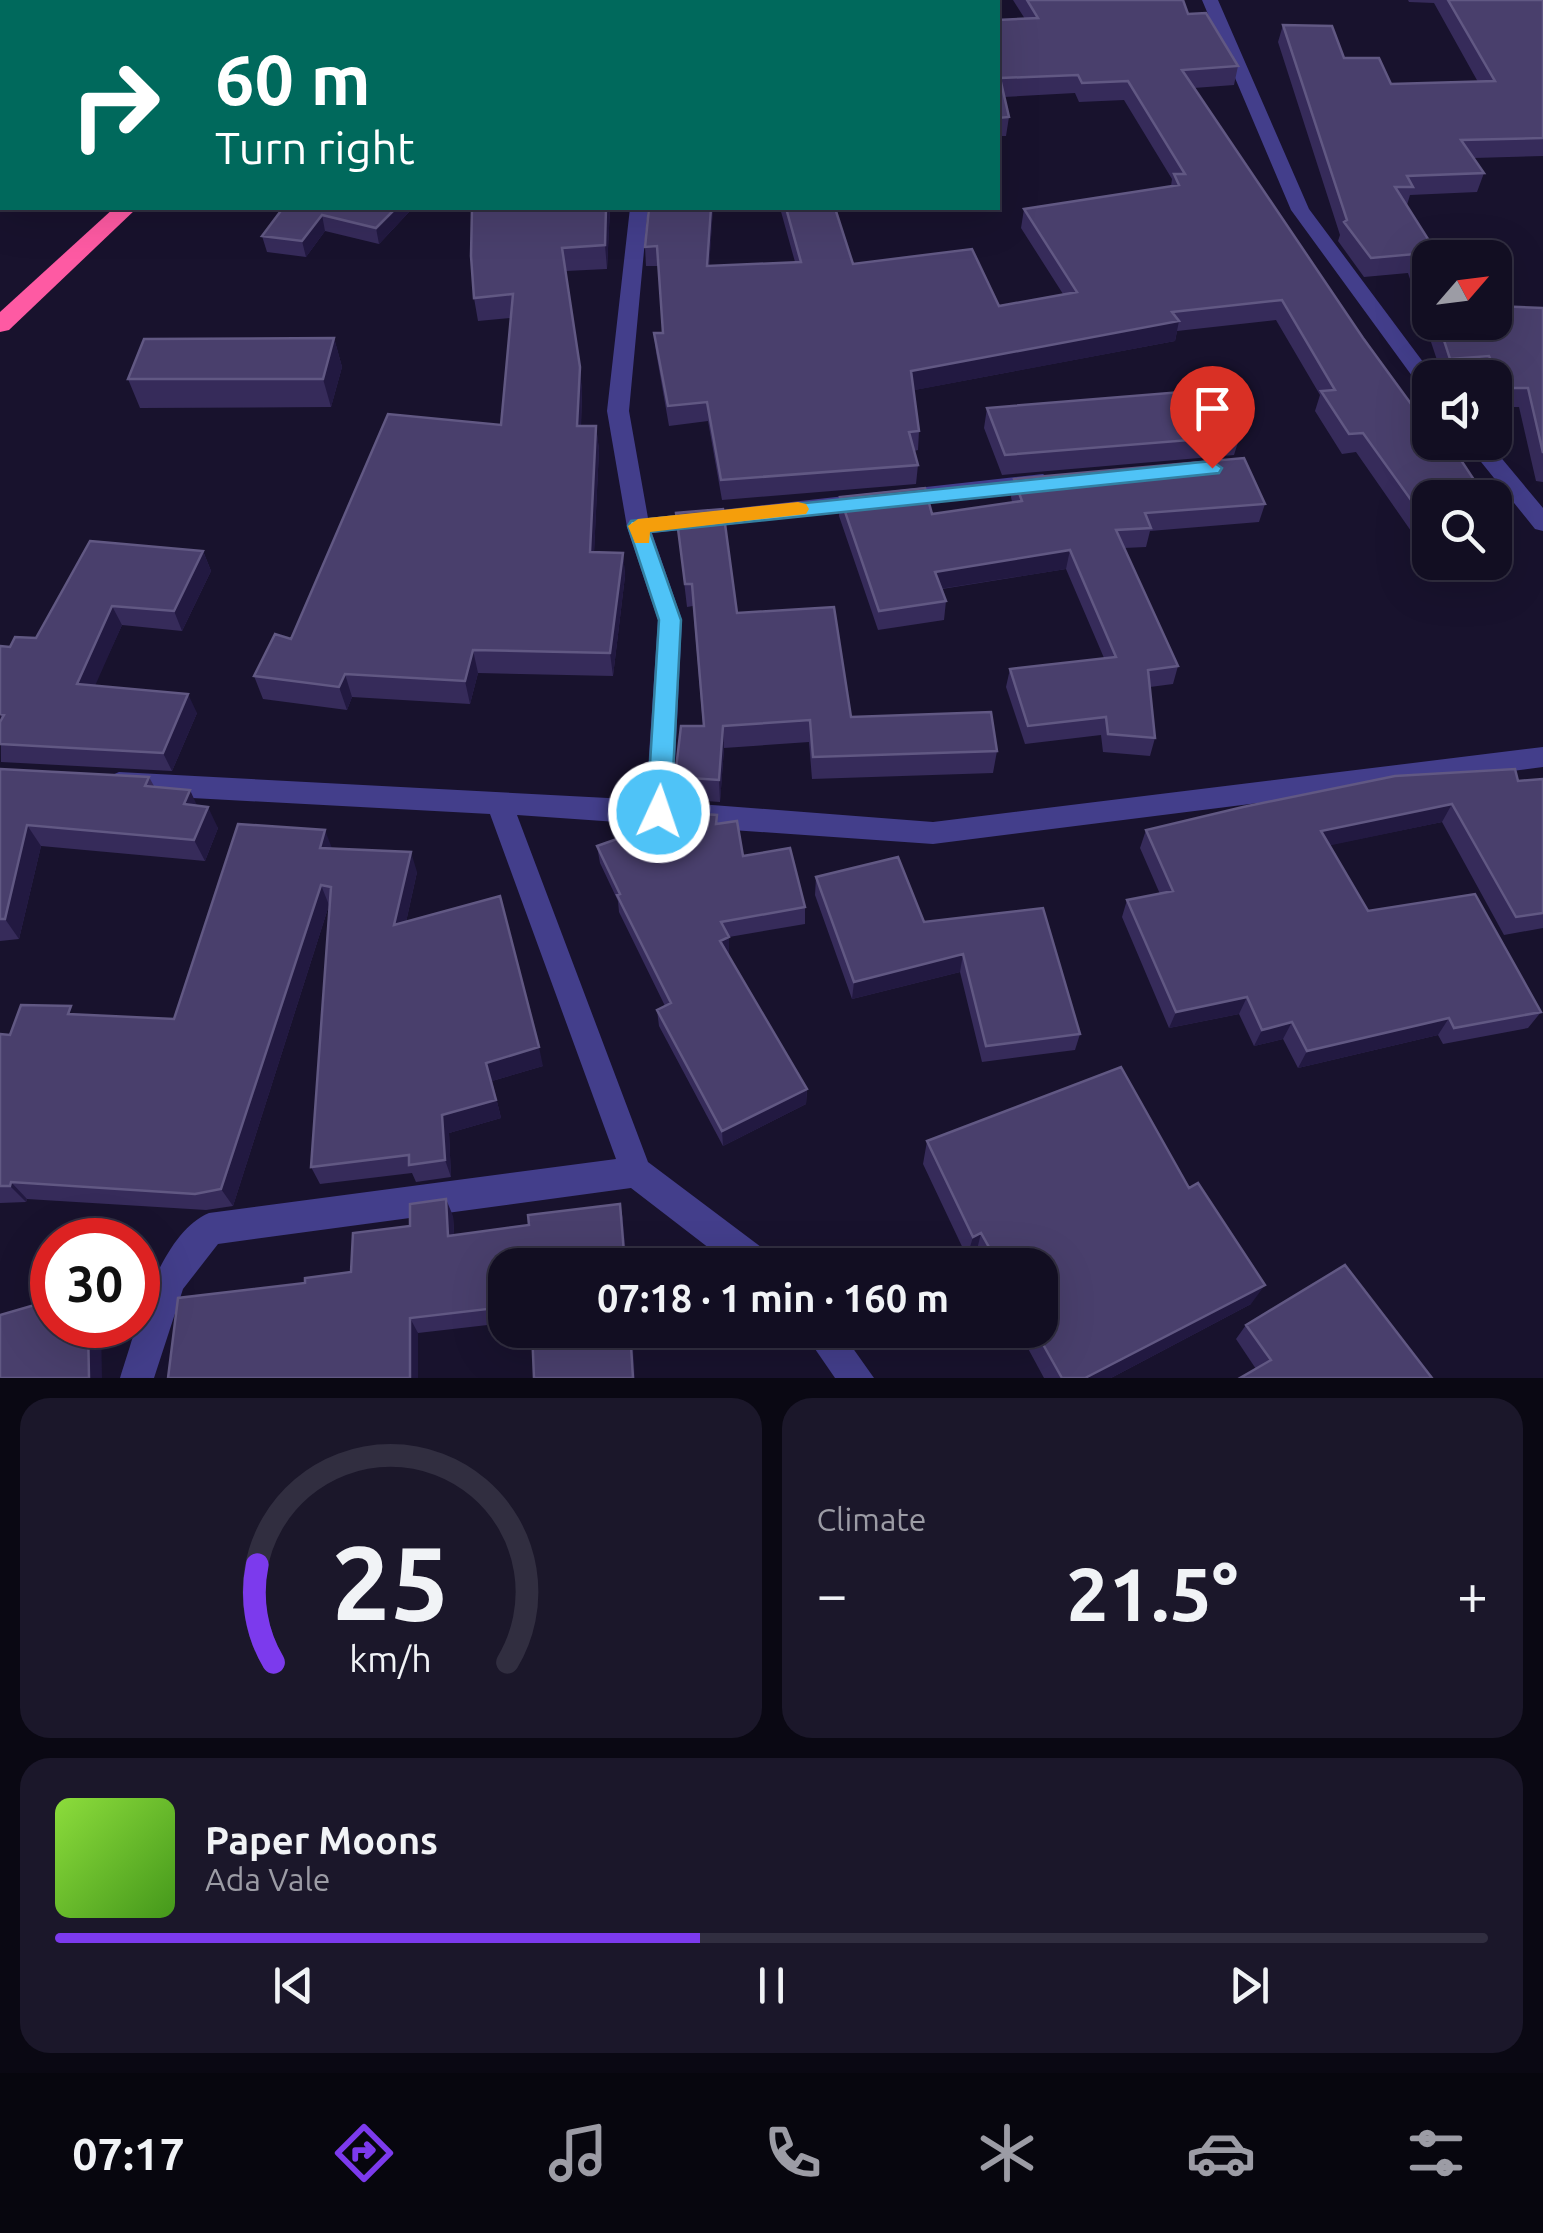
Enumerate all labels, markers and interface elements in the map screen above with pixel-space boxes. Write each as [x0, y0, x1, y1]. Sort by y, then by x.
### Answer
icon: right [50, 40, 180, 170]
text: 60 m [215, 40, 371, 118]
text: Turn right [215, 122, 415, 173]
north arrow [1412, 240, 1512, 340]
map controls [1412, 240, 1512, 580]
button: sound [1412, 360, 1512, 460]
pin [1170, 366, 1255, 469]
icon: arrive [1185, 381, 1240, 436]
button: search [1412, 480, 1512, 580]
position arrow [607, 760, 711, 864]
speed limit sign: 30 [30, 1218, 160, 1348]
text: 07:18 · 1 min · 160 m [597, 1277, 949, 1319]
text: Climate [817, 1501, 927, 1537]
text: 25 [332, 1523, 449, 1640]
text: 21.5° [1066, 1551, 1238, 1635]
text: − [817, 1563, 848, 1624]
text: + [1457, 1563, 1488, 1624]
text: km/h [349, 1639, 432, 1679]
text: Paper Moons [205, 1819, 438, 1861]
text: Ada Vale [205, 1861, 331, 1897]
icon: previous [266, 1958, 321, 2013]
icon: pause [744, 1958, 799, 2013]
icon: next [1222, 1958, 1277, 2013]
icon: directions [329, 2118, 399, 2188]
icon: music [543, 2118, 613, 2188]
icon: phone [758, 2118, 828, 2188]
icon: climate [972, 2118, 1042, 2188]
icon: car [1186, 2118, 1256, 2188]
icon: filters [1401, 2118, 1471, 2188]
text: 07:17 [72, 2128, 185, 2179]

